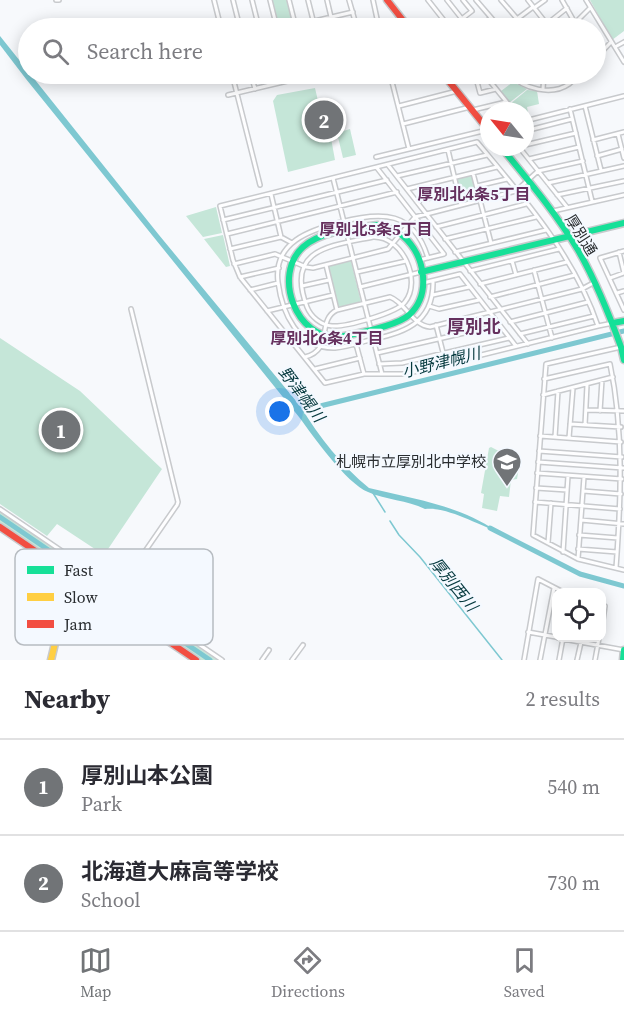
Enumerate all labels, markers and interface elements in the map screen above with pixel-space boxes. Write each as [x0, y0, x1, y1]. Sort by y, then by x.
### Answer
search box [18, 18, 606, 84]
icon: search [39, 35, 72, 68]
text: Search here [87, 36, 203, 66]
pin: 2 [304, 98, 344, 142]
north arrow [480, 102, 534, 156]
district label: 厚別北4条5丁目 [417, 183, 531, 205]
street label: 厚別通 [561, 210, 602, 259]
district label: 厚別北5条5丁目 [319, 218, 433, 240]
district label: 厚別北 [447, 314, 501, 339]
district label: 厚別北6条4丁目 [270, 327, 384, 349]
water label: 小野津幌川 [400, 341, 484, 382]
water label: 野津幌川 [274, 362, 331, 428]
your location [265, 397, 294, 426]
pin: 1 [42, 408, 80, 452]
school or university icon: 札幌市立厚別北中学校 [491, 446, 523, 488]
place label: 札幌市立厚別北中学校 [336, 451, 486, 472]
legend [15, 549, 213, 645]
water label: 厚別西川 [425, 552, 484, 617]
text: Fast [64, 559, 94, 581]
text: Slow [64, 586, 99, 608]
map controls [552, 588, 606, 642]
button: locate [552, 588, 606, 642]
text: Jam [63, 613, 92, 635]
text: Nearby [24, 681, 110, 717]
text: 2 results [525, 685, 600, 713]
text: 厚別山本公園 [81, 760, 213, 790]
text: 1 [38, 773, 49, 801]
text: 540 m [547, 773, 600, 801]
text: Park [81, 790, 122, 818]
text: 北海道大麻高等学校 [81, 856, 279, 886]
text: 2 [38, 869, 49, 897]
text: 730 m [547, 869, 600, 897]
text: School [81, 886, 141, 914]
tab: Map [79, 944, 112, 1002]
tab: Directions [271, 944, 345, 1002]
tab: Saved [504, 944, 545, 1002]

